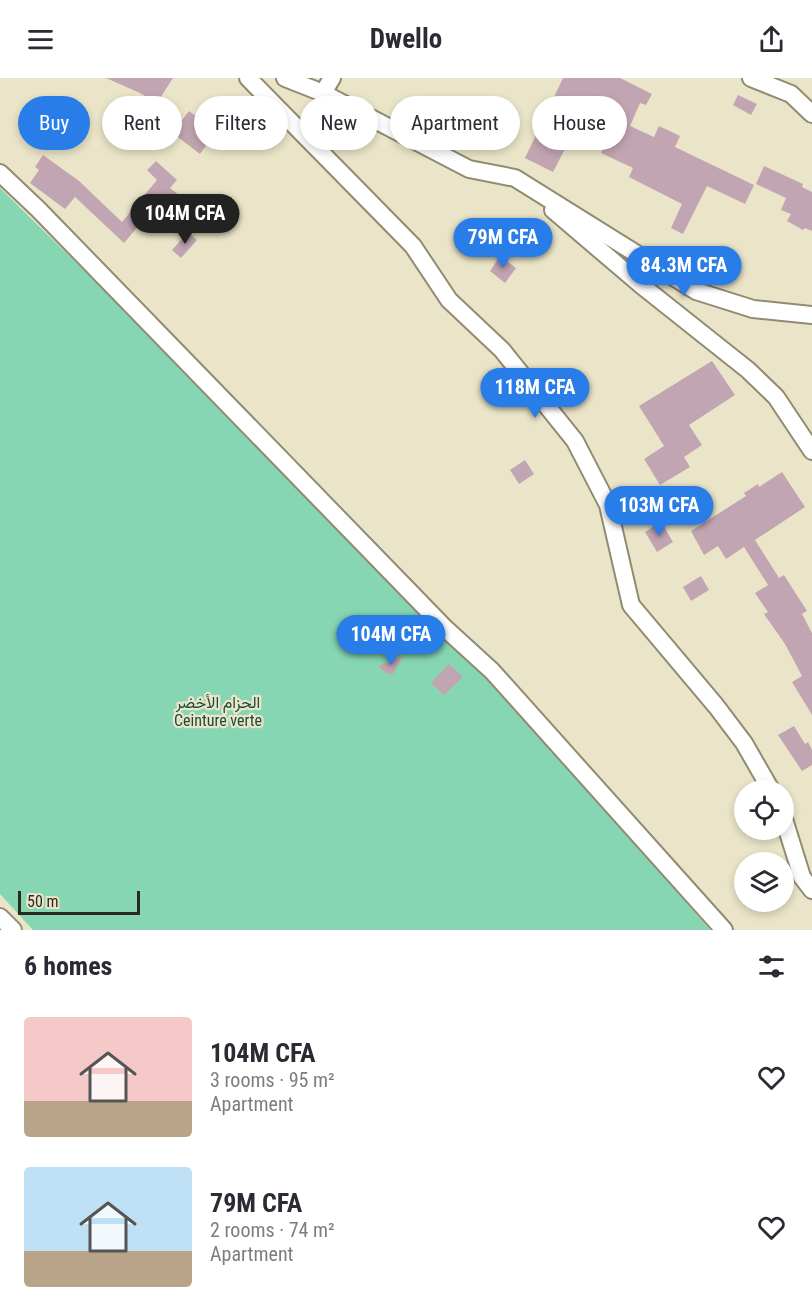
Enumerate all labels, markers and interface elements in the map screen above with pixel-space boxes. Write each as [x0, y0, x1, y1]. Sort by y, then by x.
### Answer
icon: menu [24, 23, 57, 56]
text: Dwello [370, 23, 442, 55]
icon: share [755, 23, 788, 56]
chip: Buy [18, 96, 90, 150]
chip: Rent [102, 96, 182, 150]
chip: Filters [194, 96, 288, 150]
chip: New [300, 96, 378, 150]
chip: Apartment [390, 96, 520, 150]
chip: House [532, 96, 627, 150]
pin: 104M CFA [123, 194, 247, 245]
text: 104M CFA [144, 201, 226, 225]
pin: 79M CFA [448, 218, 558, 269]
text: 79M CFA [468, 225, 538, 249]
pin: 84.3M CFA [615, 246, 753, 297]
text: 84.3M CFA [641, 253, 727, 277]
pin: 118M CFA [473, 368, 597, 419]
text: 118M CFA [494, 375, 576, 399]
pin: 103M CFA [597, 486, 721, 537]
text: 103M CFA [618, 493, 700, 517]
pin: 104M CFA [329, 615, 453, 666]
text: 104M CFA [350, 622, 432, 646]
park label: الحزام الأخضر Ceinture verte [174, 693, 262, 730]
map controls [734, 780, 794, 912]
button: locate [734, 780, 794, 840]
button: layers [734, 852, 794, 912]
scale bar [18, 888, 140, 916]
text: 50 m [27, 892, 59, 911]
icon: filters [755, 950, 788, 983]
text: 6 homes [24, 951, 112, 981]
text: 104M CFA [210, 1038, 315, 1068]
icon: home [72, 1041, 144, 1113]
icon: heart [755, 1061, 788, 1094]
text: 3 rooms · 95 m² [210, 1068, 335, 1092]
text: Apartment [210, 1092, 294, 1116]
text: 79M CFA [210, 1188, 302, 1218]
icon: home [72, 1191, 144, 1263]
icon: heart [755, 1211, 788, 1244]
text: 2 rooms · 74 m² [210, 1218, 335, 1242]
text: Apartment [210, 1242, 294, 1266]

